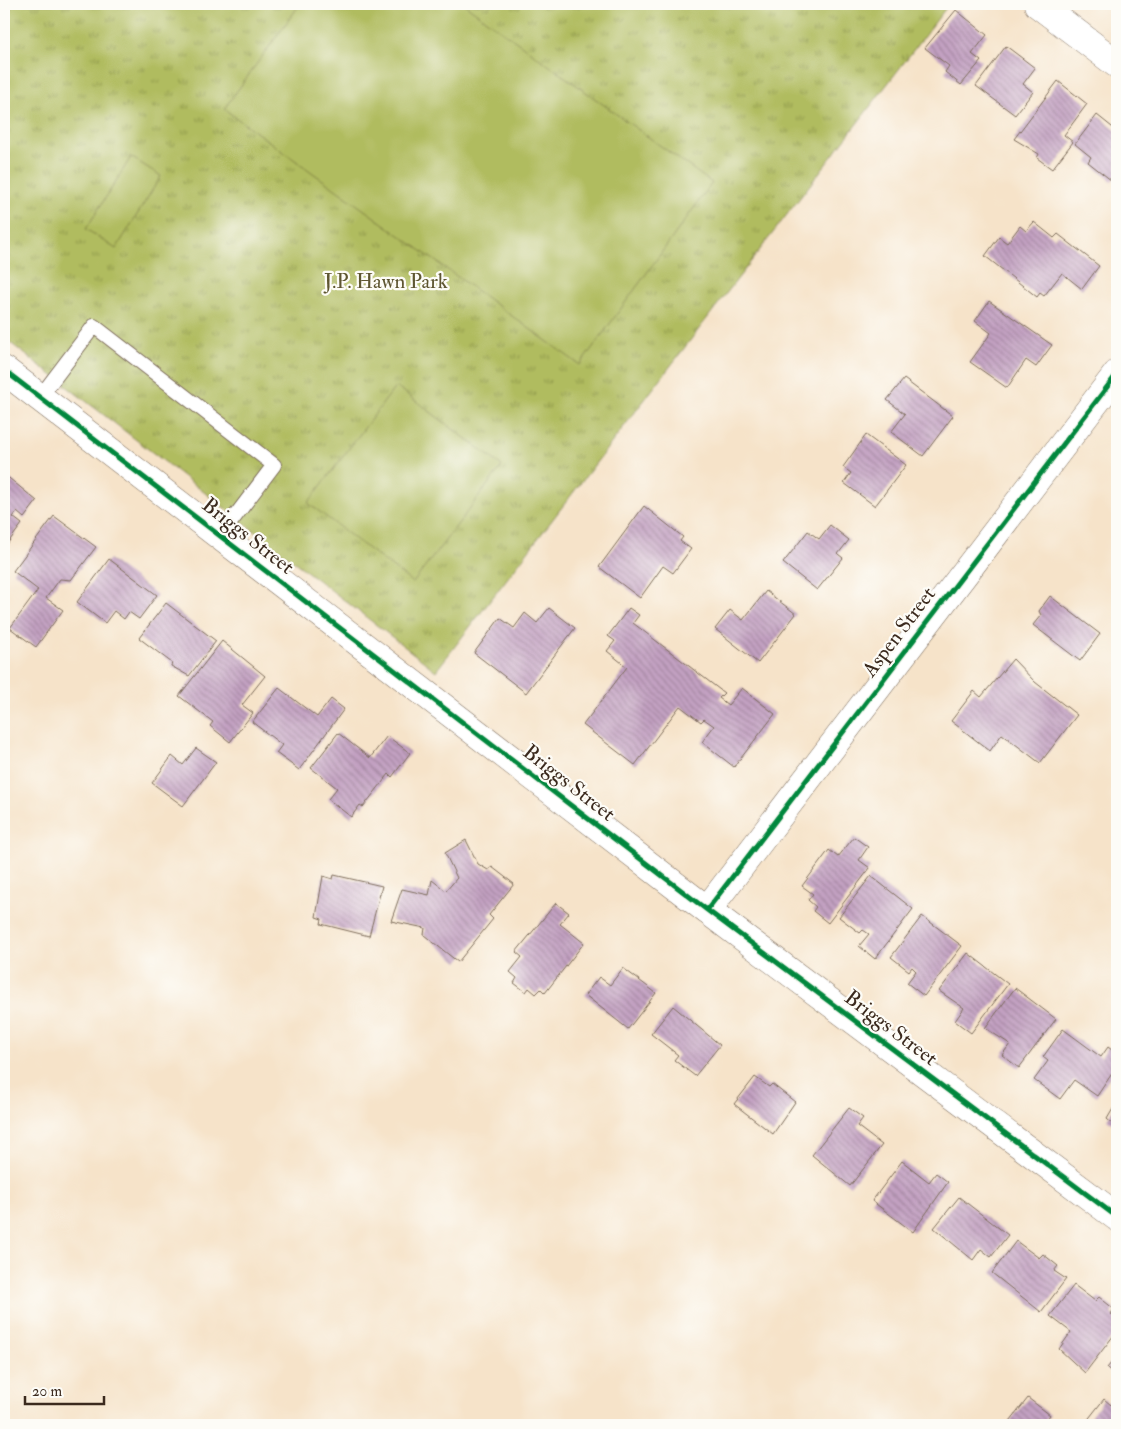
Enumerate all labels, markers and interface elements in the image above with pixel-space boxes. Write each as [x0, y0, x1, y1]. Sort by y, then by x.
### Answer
park label: J.P. Hawn Park [323, 268, 448, 295]
street label: Briggs Street [196, 492, 300, 581]
street label: Aspen Street [856, 581, 942, 683]
street label: Briggs Street [517, 739, 621, 828]
street label: Briggs Street [839, 984, 943, 1072]
scale bar [25, 1374, 104, 1406]
text: 20 m [32, 1382, 62, 1401]

